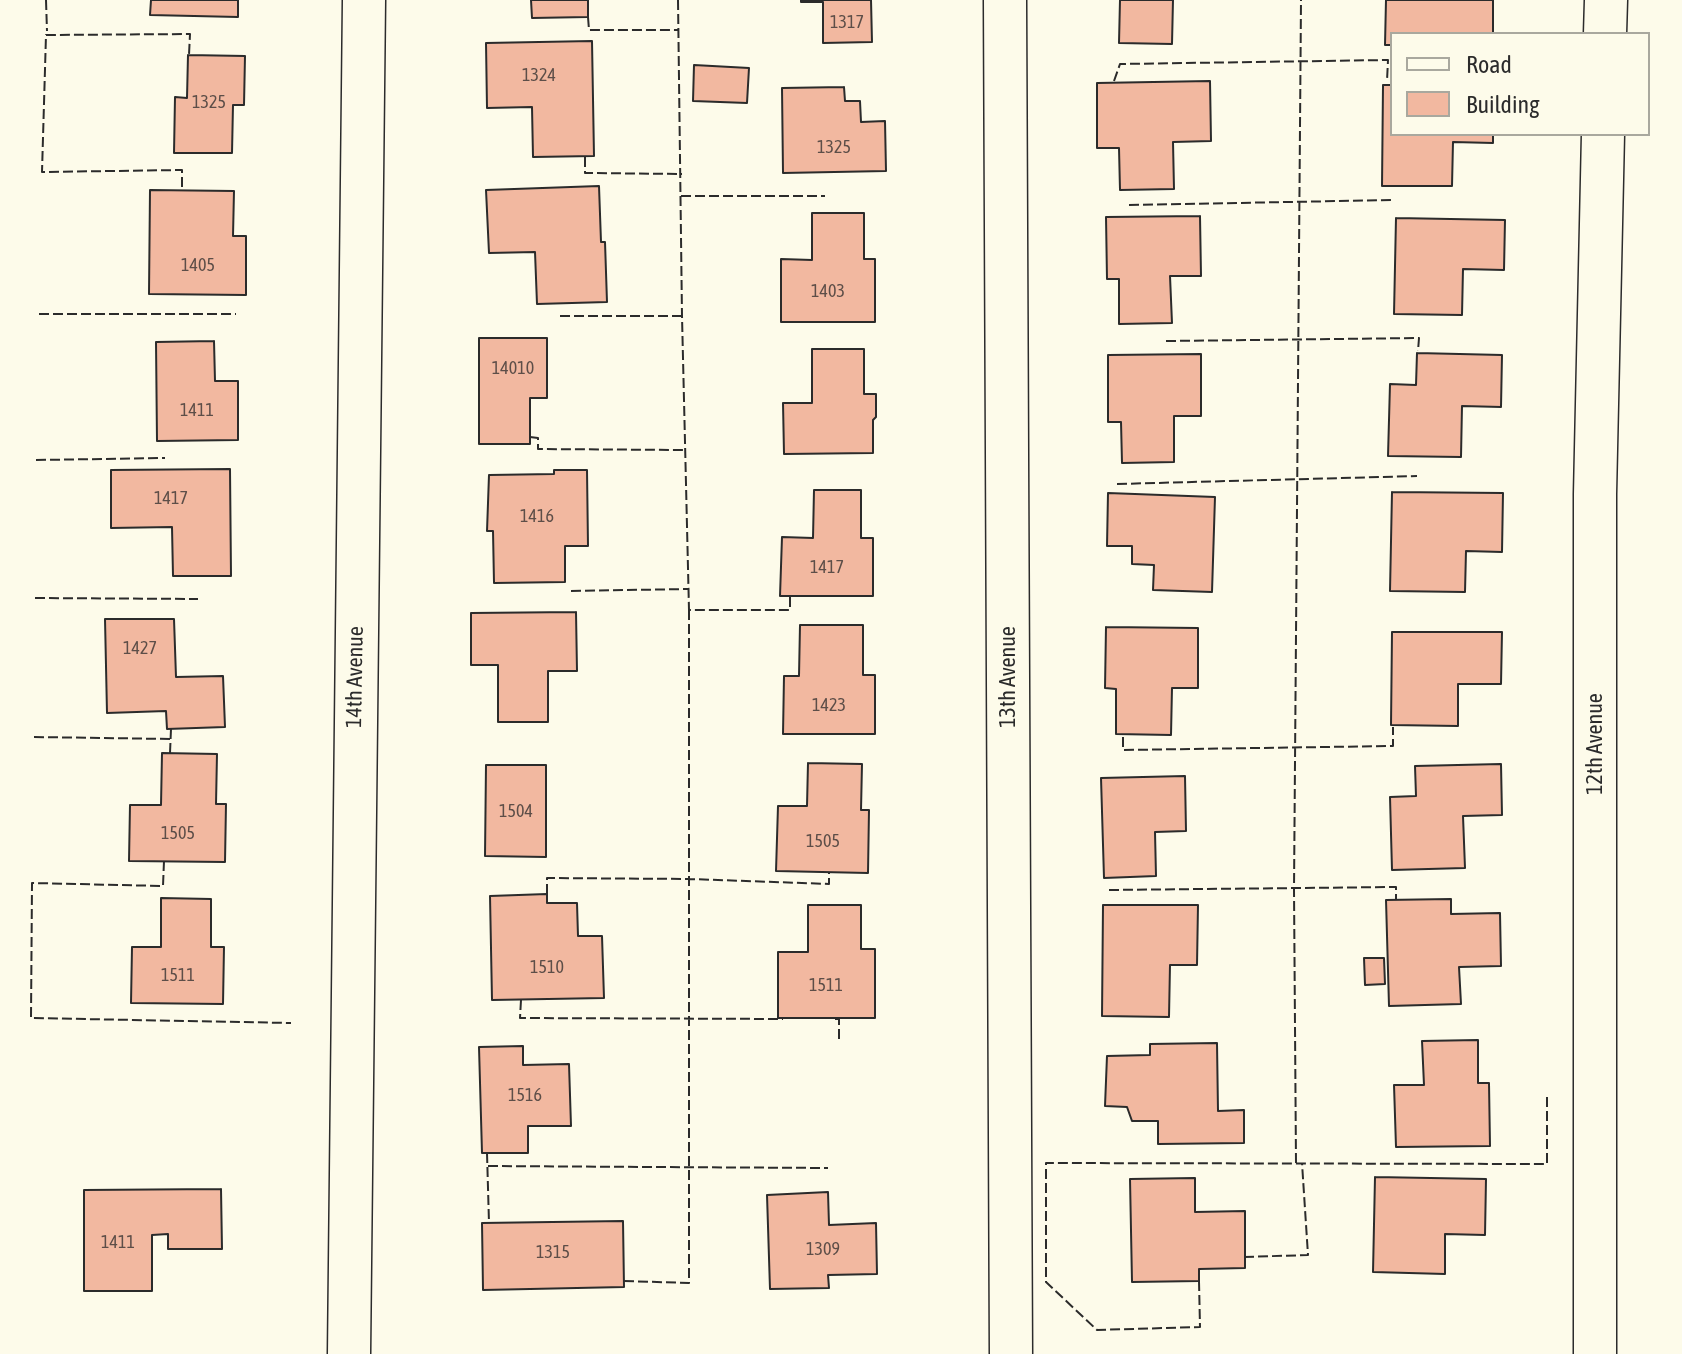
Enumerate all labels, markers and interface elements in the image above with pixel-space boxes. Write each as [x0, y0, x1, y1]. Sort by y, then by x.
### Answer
house number: 1317 [830, 11, 864, 33]
legend [1390, 32, 1650, 136]
text: Road [1466, 51, 1512, 78]
house number: 1324 [522, 64, 556, 86]
house number: 1325 [192, 91, 226, 113]
text: Building [1466, 91, 1539, 118]
house number: 1325 [817, 136, 851, 158]
house number: 1405 [181, 254, 215, 276]
house number: 1403 [811, 280, 845, 302]
house number: 14010 [492, 357, 534, 379]
house number: 1411 [180, 399, 214, 421]
house number: 1417 [154, 487, 188, 509]
house number: 1416 [520, 505, 554, 527]
house number: 1417 [810, 556, 844, 578]
street label: 14th Avenue [341, 626, 369, 728]
street label: 13th Avenue [995, 626, 1021, 728]
house number: 1427 [123, 637, 157, 659]
street label: 12th Avenue [1582, 693, 1608, 795]
house number: 1423 [812, 694, 846, 716]
house number: 1504 [499, 800, 533, 822]
house number: 1505 [161, 822, 195, 844]
house number: 1505 [806, 830, 840, 852]
house number: 1510 [530, 956, 564, 978]
house number: 1511 [161, 964, 195, 986]
house number: 1511 [809, 974, 843, 996]
house number: 1516 [508, 1084, 542, 1106]
house number: 1411 [101, 1231, 135, 1253]
house number: 1309 [806, 1238, 840, 1260]
house number: 1315 [536, 1241, 570, 1263]

